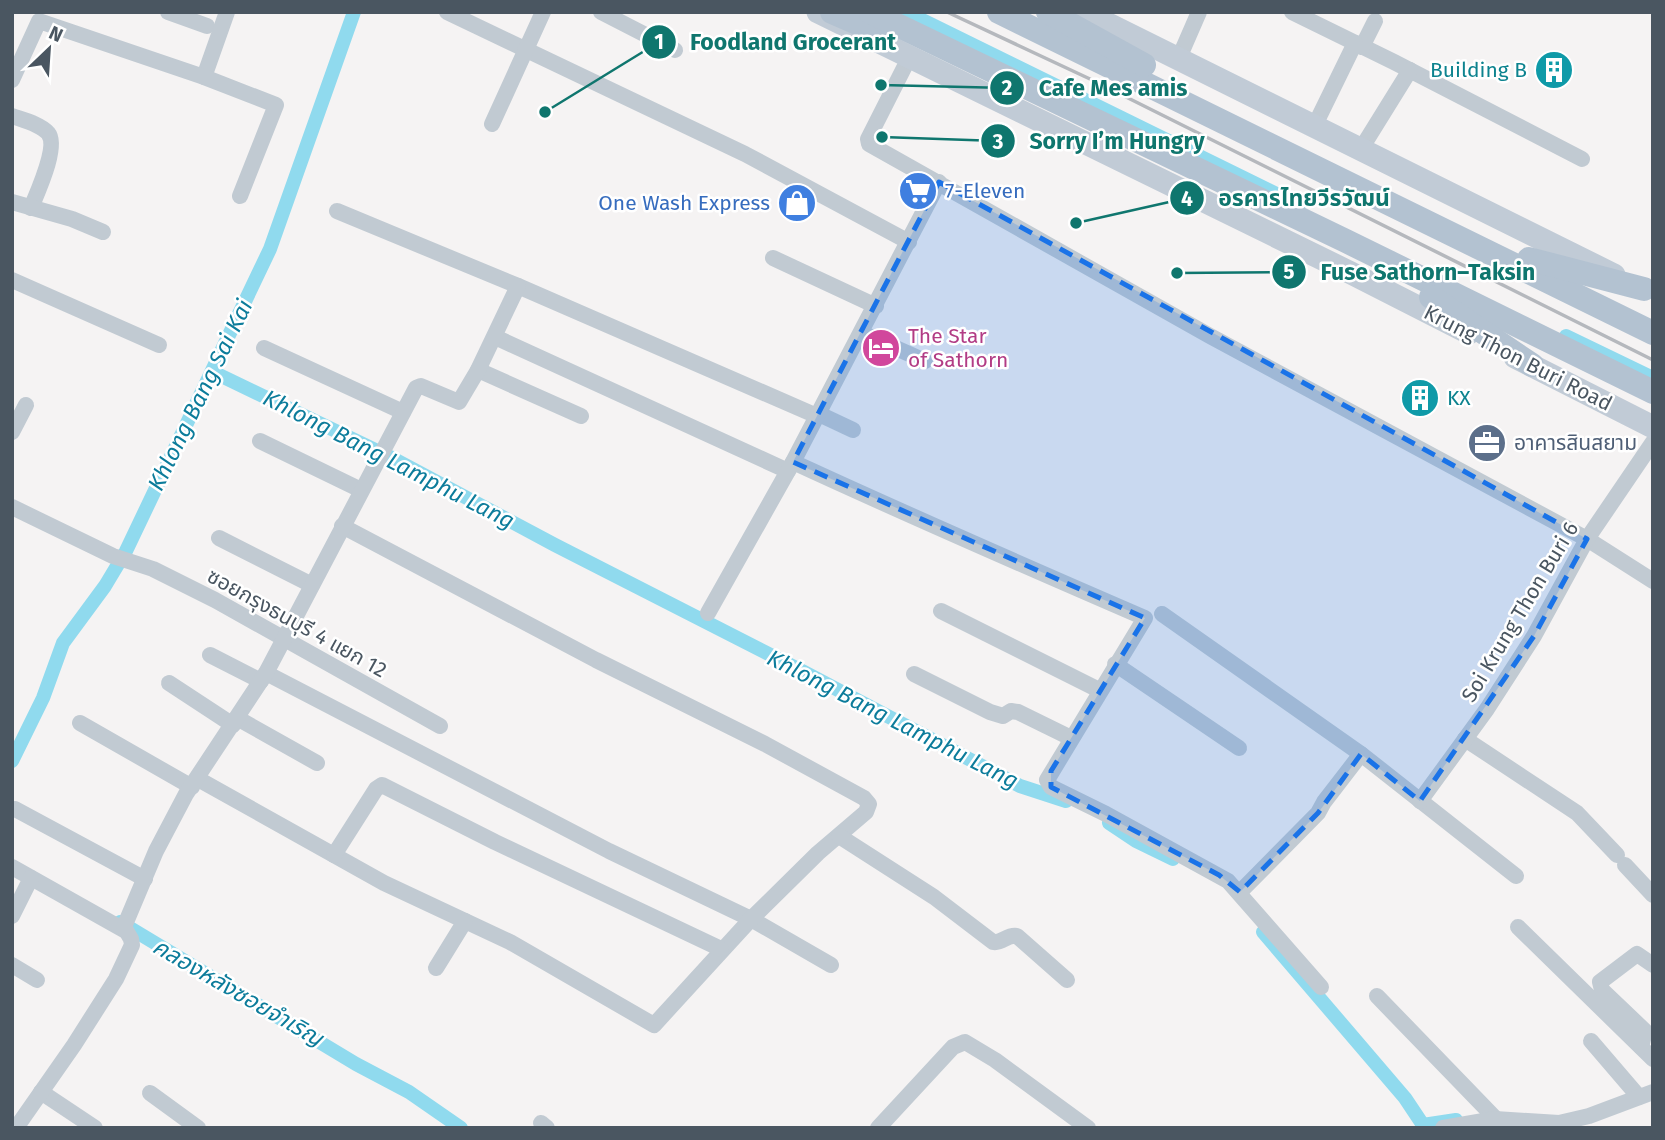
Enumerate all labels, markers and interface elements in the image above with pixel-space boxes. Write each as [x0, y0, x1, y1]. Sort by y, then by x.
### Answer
north arrow [14, 14, 84, 84]
callout: Foodland Grocerant [641, 20, 910, 64]
text: N [45, 21, 67, 47]
text: Foodland Grocerant [690, 28, 897, 56]
text: 1 [654, 29, 664, 55]
building icon: Building B [1533, 49, 1575, 91]
place label: Building B [1430, 57, 1527, 83]
callout: Cafe Mes amis [989, 66, 1201, 110]
text: Cafe Mes amis [1039, 74, 1187, 102]
text: 2 [1002, 75, 1013, 101]
callout: Sorry I’m Hungry [980, 119, 1218, 163]
text: Sorry I’m Hungry [1029, 127, 1206, 155]
text: 3 [992, 129, 1004, 155]
supermarket icon: 7-Eleven [897, 170, 939, 212]
callout: อรคารไทยวีรวัฒน์ [1169, 176, 1404, 220]
place label: 7-Eleven [945, 178, 1025, 204]
shop icon: One Wash Express [776, 182, 818, 224]
text: อรคารไทยวีรวัฒน์ [1218, 184, 1390, 212]
text: 4 [1181, 186, 1193, 212]
place label: One Wash Express [598, 190, 770, 216]
callout: Fuse Sathorn–Taksin [1271, 250, 1549, 294]
text: Fuse Sathorn–Taksin [1321, 258, 1535, 286]
text: 5 [1283, 259, 1295, 285]
water label: Khlong Bang Sai Kai [142, 294, 259, 495]
street label: Krung Thon Buri Road [1420, 299, 1616, 417]
place label: The Star of Sathorn [908, 323, 1008, 373]
hotel icon: The Star of Sathorn [860, 327, 902, 369]
building icon: KX [1399, 377, 1441, 419]
water label: Khlong Bang Lamphu Lang [259, 383, 519, 535]
place label: KX [1447, 385, 1471, 411]
office icon: อาคารสินสยาม [1466, 422, 1508, 464]
place label: อาคารสินสยาม [1514, 430, 1637, 456]
street label: Soi Krung Thon Buri 6 [1456, 517, 1584, 707]
street label: ซอยกรุงธนบุรี 4 แยก 12 [203, 563, 391, 683]
water label: Khlong Bang Lamphu Lang [763, 643, 1023, 795]
water label: คลองหลังซอยจำเริญ [148, 932, 330, 1053]

